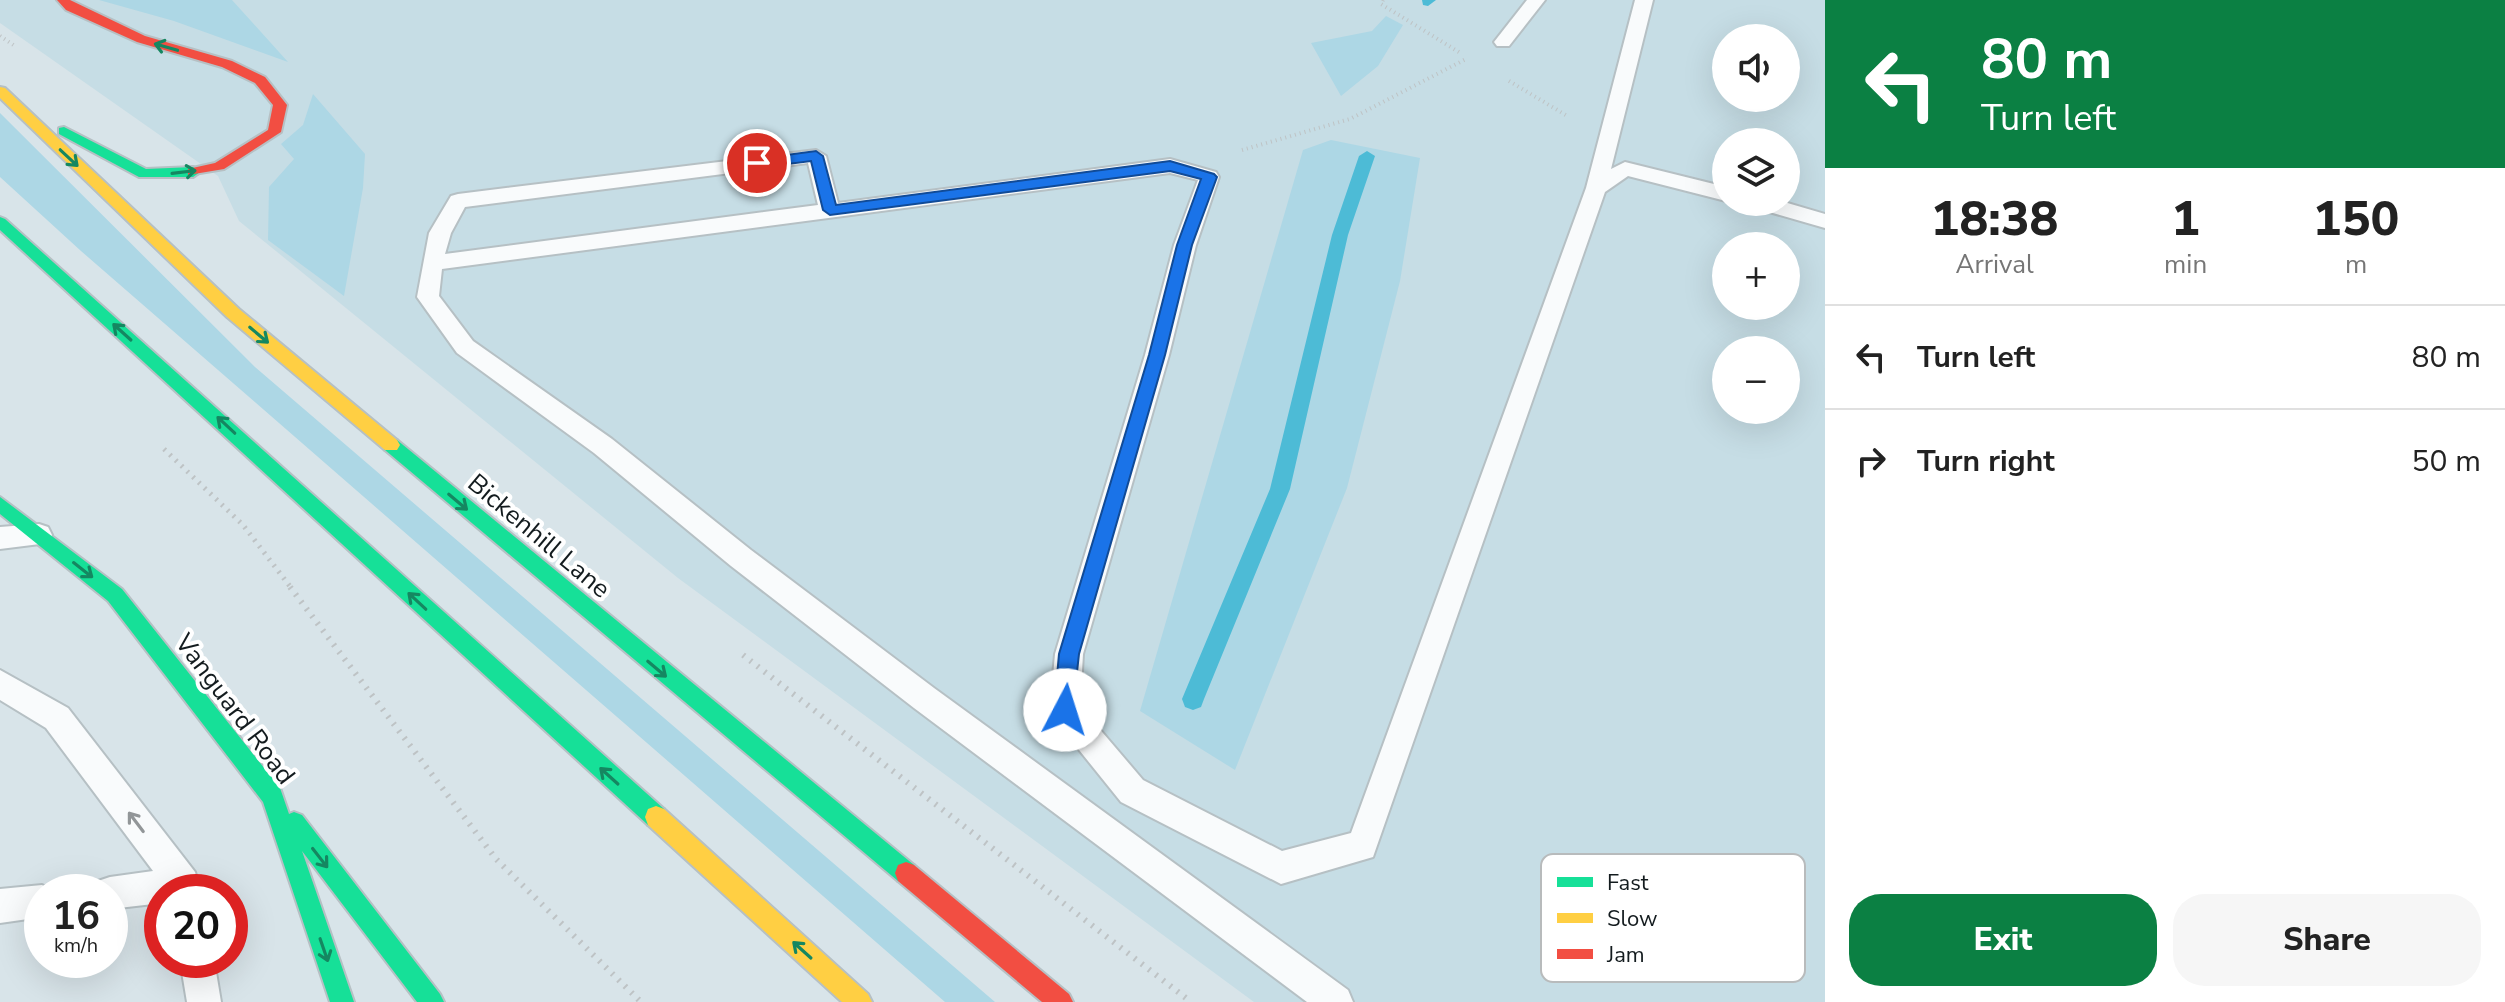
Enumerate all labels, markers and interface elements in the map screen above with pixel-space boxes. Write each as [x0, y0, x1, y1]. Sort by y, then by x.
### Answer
text: 80 m [1981, 21, 2112, 98]
map controls [1712, 24, 1800, 424]
button: sound [1712, 24, 1800, 112]
icon: left [1849, 32, 1953, 136]
one-way arrow [153, 39, 179, 54]
text: Turn left [1981, 94, 2116, 143]
button: layers [1712, 128, 1800, 216]
pin [723, 129, 791, 197]
icon: arrive [735, 141, 779, 185]
one-way arrow [59, 148, 79, 167]
one-way arrow [171, 164, 196, 179]
text: 18:38 [1931, 186, 2058, 252]
text: 1 [2171, 186, 2200, 252]
text: 150 [2313, 186, 2399, 252]
button: + [1712, 232, 1800, 320]
text: Arrival [1955, 247, 2034, 282]
text: min [2164, 247, 2207, 282]
text: m [2345, 247, 2367, 282]
one-way arrow [113, 323, 133, 341]
one-way arrow [248, 326, 268, 344]
icon: left [1849, 335, 1893, 379]
button: − [1712, 336, 1800, 424]
text: Turn left [1917, 337, 2035, 378]
text: 80 m [2412, 337, 2481, 378]
one-way arrow [216, 416, 236, 434]
icon: right [1849, 439, 1893, 483]
text: Turn right [1917, 441, 2055, 482]
text: 50 m [2412, 441, 2481, 482]
street label: Bickenhill Lane [460, 466, 618, 606]
one-way arrow [447, 493, 468, 511]
one-way arrow [72, 561, 93, 578]
one-way arrow [407, 591, 427, 610]
street label: Vanguard Road [166, 626, 303, 791]
one-way arrow [646, 660, 667, 678]
position arrow [1023, 668, 1107, 752]
one-way arrow [599, 767, 620, 786]
one-way arrow [128, 812, 145, 833]
one-way arrow [312, 847, 329, 868]
legend [1541, 854, 1805, 982]
text: Fast [1607, 868, 1649, 898]
speed limit sign: 20 [144, 874, 248, 978]
text: 16 [52, 889, 100, 943]
button: Exit [1849, 894, 2157, 986]
button: Share [2173, 894, 2481, 986]
text: Slow [1607, 904, 1658, 934]
text: km/h [54, 932, 98, 959]
one-way arrow [318, 937, 333, 962]
text: Jam [1606, 940, 1645, 970]
one-way arrow [793, 941, 813, 959]

